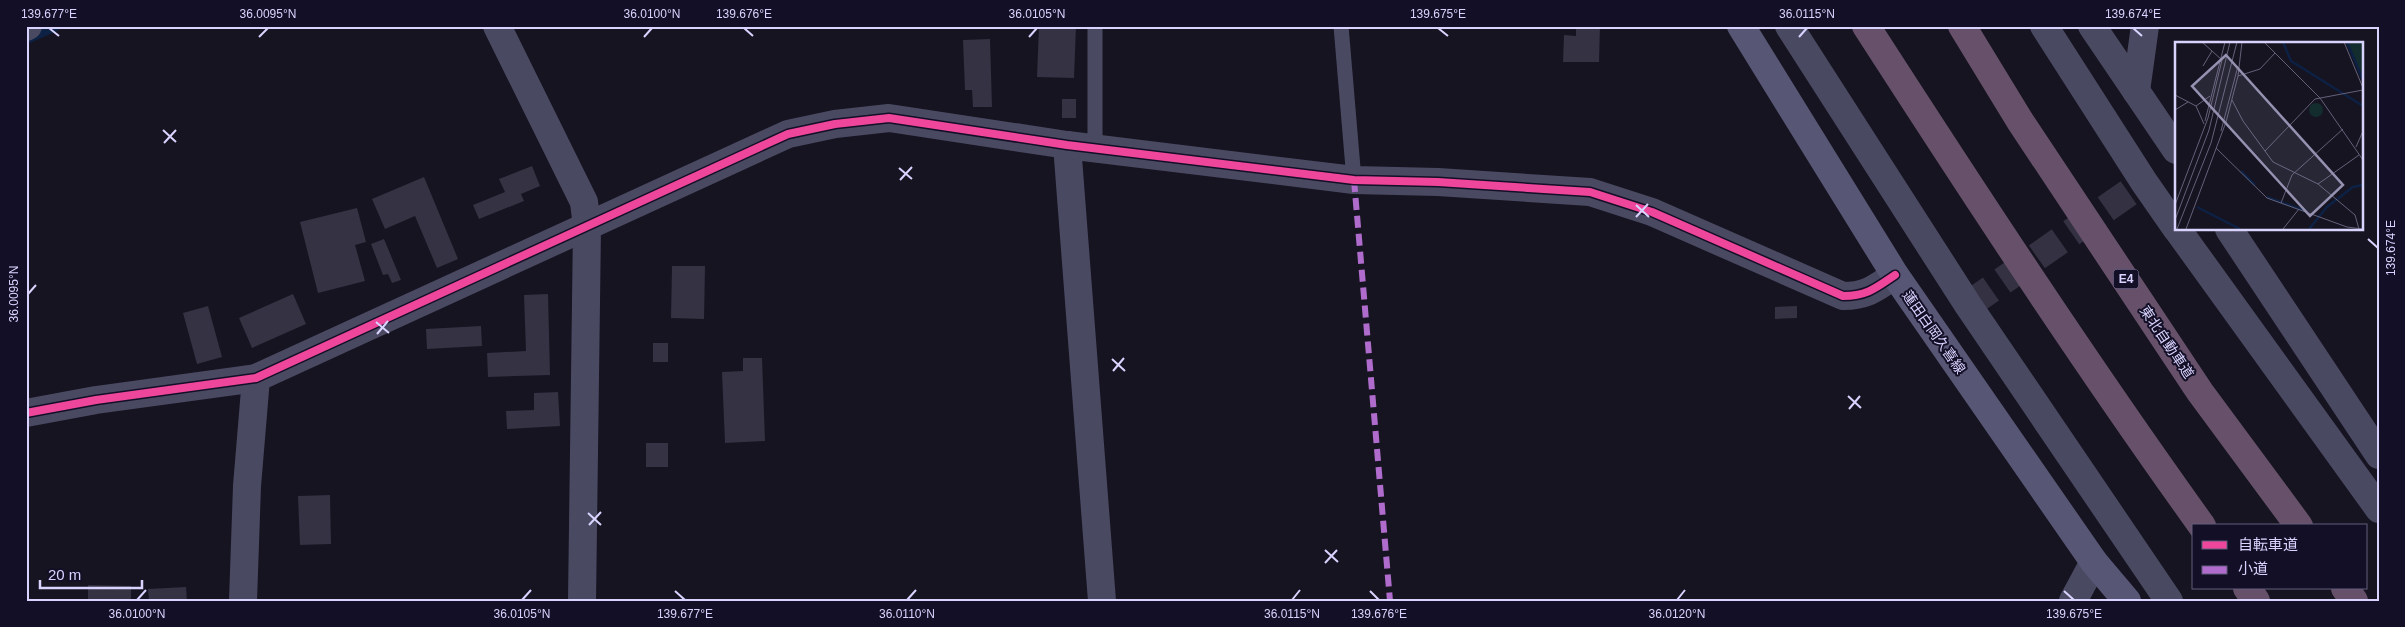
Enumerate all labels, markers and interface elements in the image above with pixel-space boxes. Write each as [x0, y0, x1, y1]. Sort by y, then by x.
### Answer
text: 139.677°E [21, 7, 77, 21]
text: 36.0095°N [240, 7, 296, 21]
text: 36.0100°N [624, 7, 680, 21]
text: 139.676°E [716, 7, 772, 21]
text: 36.0105°N [1009, 7, 1065, 21]
text: 139.675°E [1410, 7, 1466, 21]
text: 36.0115°N [1779, 7, 1835, 21]
text: 139.674°E [2105, 7, 2161, 21]
inset map [2175, 42, 2362, 230]
text: 139.674°E [2384, 220, 2398, 276]
text: 36.0095°N [7, 266, 21, 322]
road number: E4 [2114, 270, 2138, 288]
street label: 蓮田白岡久喜線 [1899, 287, 1969, 377]
street label: 東北自動車道 [2137, 303, 2197, 381]
legend [2192, 524, 2368, 590]
text: 自転車道 [2238, 536, 2298, 553]
scale bar [40, 557, 142, 589]
text: 小道 [2238, 560, 2268, 577]
text: 20 m [48, 566, 81, 583]
text: 36.0100°N [109, 607, 165, 621]
text: 36.0105°N [494, 607, 550, 621]
text: 139.677°E [657, 607, 713, 621]
text: 36.0110°N [879, 607, 935, 621]
text: 36.0115°N [1264, 607, 1320, 621]
text: 139.676°E [1351, 607, 1407, 621]
text: 36.0120°N [1649, 607, 1705, 621]
text: 139.675°E [2046, 607, 2102, 621]

